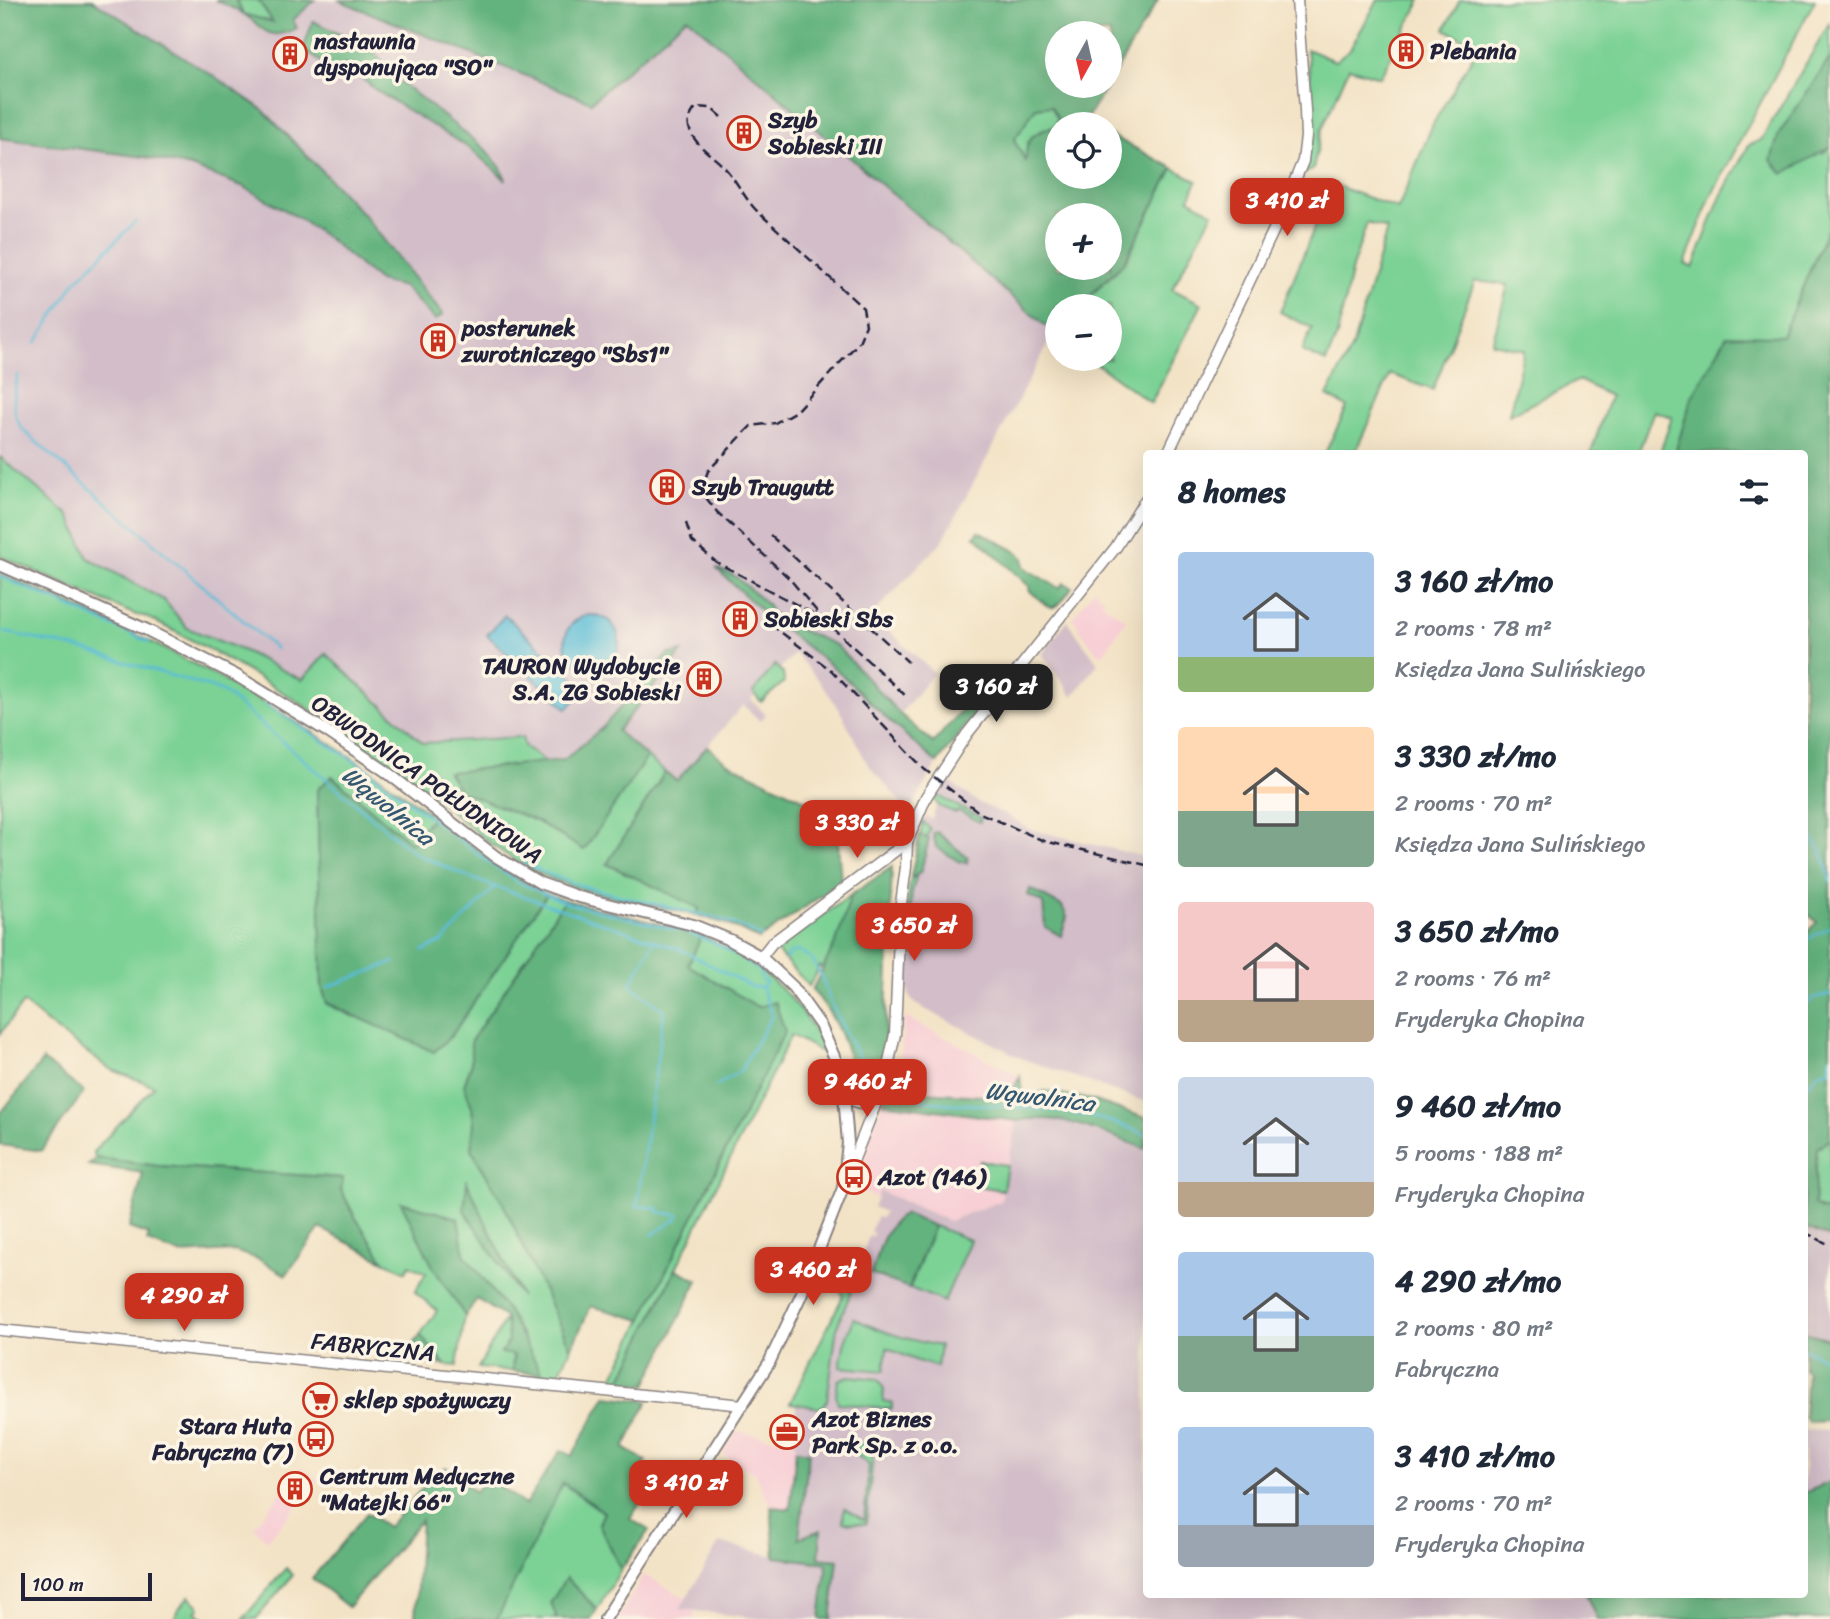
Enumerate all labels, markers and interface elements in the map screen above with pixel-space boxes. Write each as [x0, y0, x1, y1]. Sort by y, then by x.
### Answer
place label: nastawnia dysponująca "SO" [313, 21, 494, 88]
north arrow [1045, 21, 1122, 98]
map controls [1045, 21, 1122, 371]
place label: Plebania [1430, 31, 1517, 72]
building icon: Plebania [1387, 32, 1425, 70]
building icon: nastawnia dysponująca "SO" [271, 35, 309, 73]
place label: Szyb Sobieski III [767, 100, 884, 167]
button: locate [1045, 112, 1122, 189]
building icon: Szyb Sobieski III [725, 114, 763, 152]
pin: 3 410 zł [1215, 178, 1359, 238]
text: 3 410 zł [1246, 180, 1328, 221]
button: + [1045, 203, 1122, 280]
button: − [1045, 294, 1122, 371]
place label: posterunek zwrotniczego "Sbs1" [460, 308, 670, 375]
building icon: posterunek zwrotniczego "Sbs1" [419, 322, 457, 360]
text: 8 homes [1178, 465, 1286, 519]
place label: Szyb Traugutt [691, 467, 834, 508]
building icon: Szyb Traugutt [648, 468, 686, 506]
icon: filters [1735, 473, 1773, 511]
text: 3 160 zł/mo [1395, 554, 1553, 608]
icon: home [1234, 580, 1318, 664]
place label: Sobieski Sbs [763, 599, 893, 640]
building icon: Sobieski Sbs [721, 600, 759, 638]
text: 2 rooms · 78 m² [1395, 608, 1552, 649]
place label: TAURON Wydobycie S.A. ZG Sobieski [482, 646, 682, 713]
text: Księdza Jana Sulińskiego [1395, 649, 1645, 690]
building icon: TAURON Wydobycie S.A. ZG Sobieski [685, 660, 723, 698]
pin: 3 160 zł [924, 664, 1068, 724]
text: 3 160 zł [956, 666, 1036, 707]
street label: OBWODNICA POŁUDNIOWA [302, 684, 551, 875]
text: 3 330 zł/mo [1395, 729, 1556, 783]
water label: Wąwolnica [332, 755, 445, 858]
icon: home [1234, 755, 1318, 839]
text: 2 rooms · 70 m² [1395, 783, 1553, 824]
pin: 3 330 zł [785, 800, 929, 860]
text: 3 330 zł [816, 802, 898, 843]
text: Księdza Jana Sulińskiego [1395, 824, 1645, 865]
pin: 3 650 zł [842, 904, 986, 963]
text: 3 650 zł/mo [1395, 904, 1559, 958]
text: 3 650 zł [872, 905, 956, 946]
icon: home [1234, 930, 1318, 1014]
text: 2 rooms · 76 m² [1395, 958, 1551, 999]
text: Fryderyka Chopina [1395, 999, 1584, 1040]
pin: 9 460 zł [795, 1060, 939, 1119]
text: 9 460 zł [824, 1061, 910, 1102]
water label: Wąwolnica [983, 1069, 1099, 1125]
text: 9 460 zł/mo [1395, 1079, 1561, 1133]
icon: home [1234, 1105, 1318, 1189]
text: 5 rooms · 188 m² [1395, 1133, 1563, 1174]
place label: Azot (146) [877, 1157, 987, 1198]
bus stop icon: Azot (146) [835, 1158, 873, 1196]
text: Fryderyka Chopina [1395, 1174, 1584, 1215]
pin: 3 460 zł [741, 1248, 885, 1307]
text: 3 460 zł [770, 1249, 856, 1290]
text: 4 290 zł/mo [1395, 1254, 1561, 1308]
pin: 4 290 zł [112, 1274, 256, 1333]
text: 4 290 zł [141, 1275, 227, 1316]
icon: home [1234, 1280, 1318, 1364]
text: 2 rooms · 80 m² [1395, 1308, 1553, 1349]
street label: FABRYCZNA [309, 1321, 437, 1374]
text: Fabryczna [1395, 1349, 1499, 1390]
place label: sklep spożywczy [343, 1380, 512, 1421]
supermarket icon: sklep spożywczy [301, 1381, 339, 1419]
place label: Azot Biznes Park Sp. z o.o. [811, 1399, 959, 1466]
place label: Stara Huta Fabryczna (7) [151, 1406, 294, 1473]
office icon: Azot Biznes Park Sp. z o.o. [768, 1413, 806, 1451]
bus stop icon: Stara Huta Fabryczna (7) [297, 1420, 335, 1458]
text: 3 410 zł/mo [1395, 1429, 1555, 1483]
icon: home [1234, 1455, 1318, 1539]
place label: Centrum Medyczne "Matejki 66" [319, 1456, 515, 1523]
pin: 3 410 zł [614, 1460, 758, 1520]
text: 3 410 zł [645, 1462, 727, 1503]
building icon: Centrum Medyczne "Matejki 66" [276, 1470, 314, 1508]
text: 2 rooms · 70 m² [1395, 1483, 1553, 1524]
text: Fryderyka Chopina [1395, 1524, 1584, 1565]
text: 100 m [32, 1568, 84, 1601]
scale bar [21, 1570, 152, 1602]

